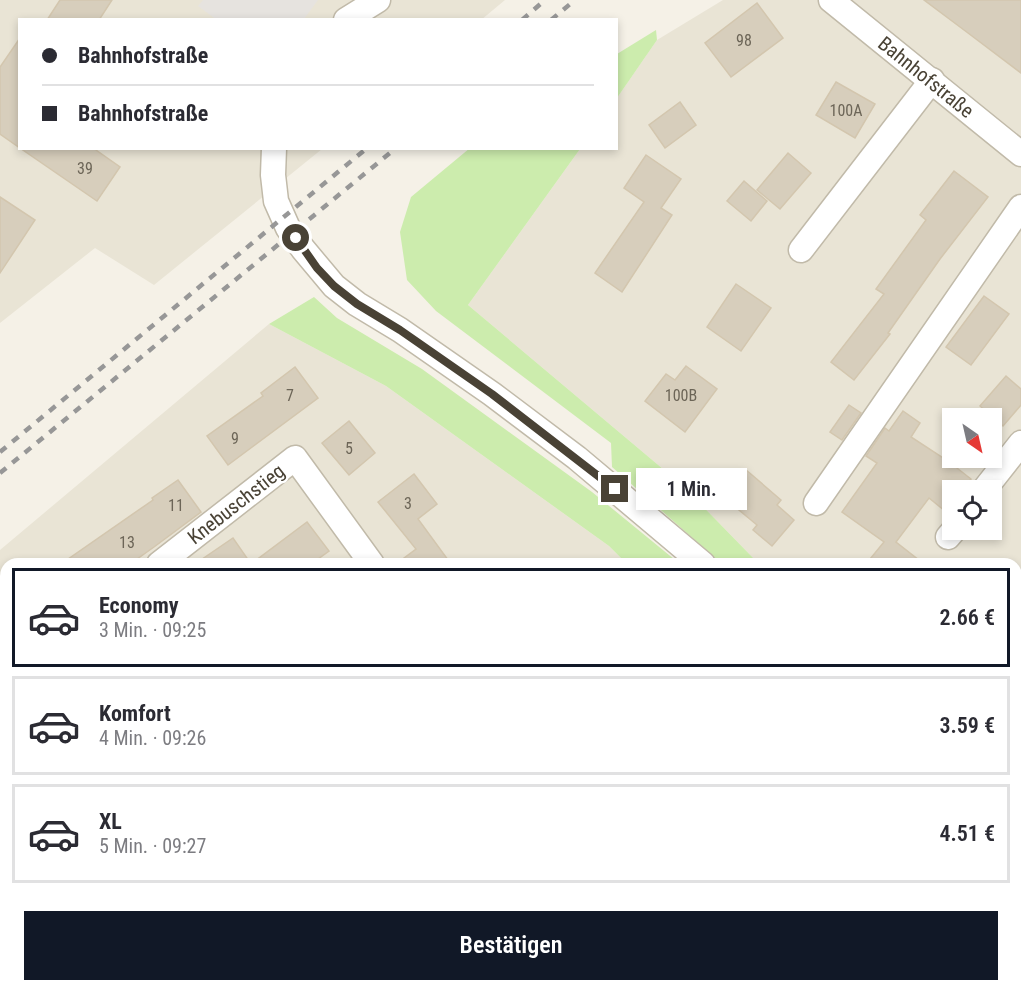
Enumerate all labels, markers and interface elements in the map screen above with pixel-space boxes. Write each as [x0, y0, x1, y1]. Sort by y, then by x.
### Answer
house number: 98 [736, 31, 752, 50]
street label: Bahnhofstraße [873, 31, 979, 123]
text: Bahnhofstraße [78, 43, 208, 68]
text: Bahnhofstraße [78, 101, 208, 126]
house number: 100A [830, 101, 862, 120]
house number: 39 [77, 159, 93, 178]
route start [282, 224, 309, 251]
house number: 7 [286, 386, 294, 405]
house number: 100B [665, 386, 697, 405]
north arrow [942, 408, 1002, 468]
map controls [942, 408, 1002, 540]
house number: 9 [231, 429, 239, 448]
house number: 5 [345, 439, 353, 458]
street label: Knebuschstieg [183, 459, 289, 549]
callout: 1 Min. [636, 468, 747, 510]
route end [601, 475, 628, 502]
text: 1 Min. [666, 477, 717, 501]
button: locate [942, 480, 1002, 540]
house number: 3 [404, 494, 412, 513]
house number: 11 [168, 496, 184, 515]
house number: 13 [119, 533, 135, 552]
icon: car [27, 591, 81, 645]
text: Economy [99, 593, 179, 618]
text: 2.66 € [939, 605, 995, 630]
text: 3 Min. · 09:25 [99, 618, 206, 642]
icon: car [27, 699, 81, 753]
text: Komfort [99, 701, 171, 726]
text: 3.59 € [939, 713, 995, 738]
text: 4 Min. · 09:26 [99, 726, 206, 750]
icon: car [27, 807, 81, 861]
text: XL [99, 809, 122, 834]
text: 4.51 € [939, 821, 995, 846]
text: 5 Min. · 09:27 [99, 834, 206, 858]
button: Bestätigen [24, 911, 998, 980]

